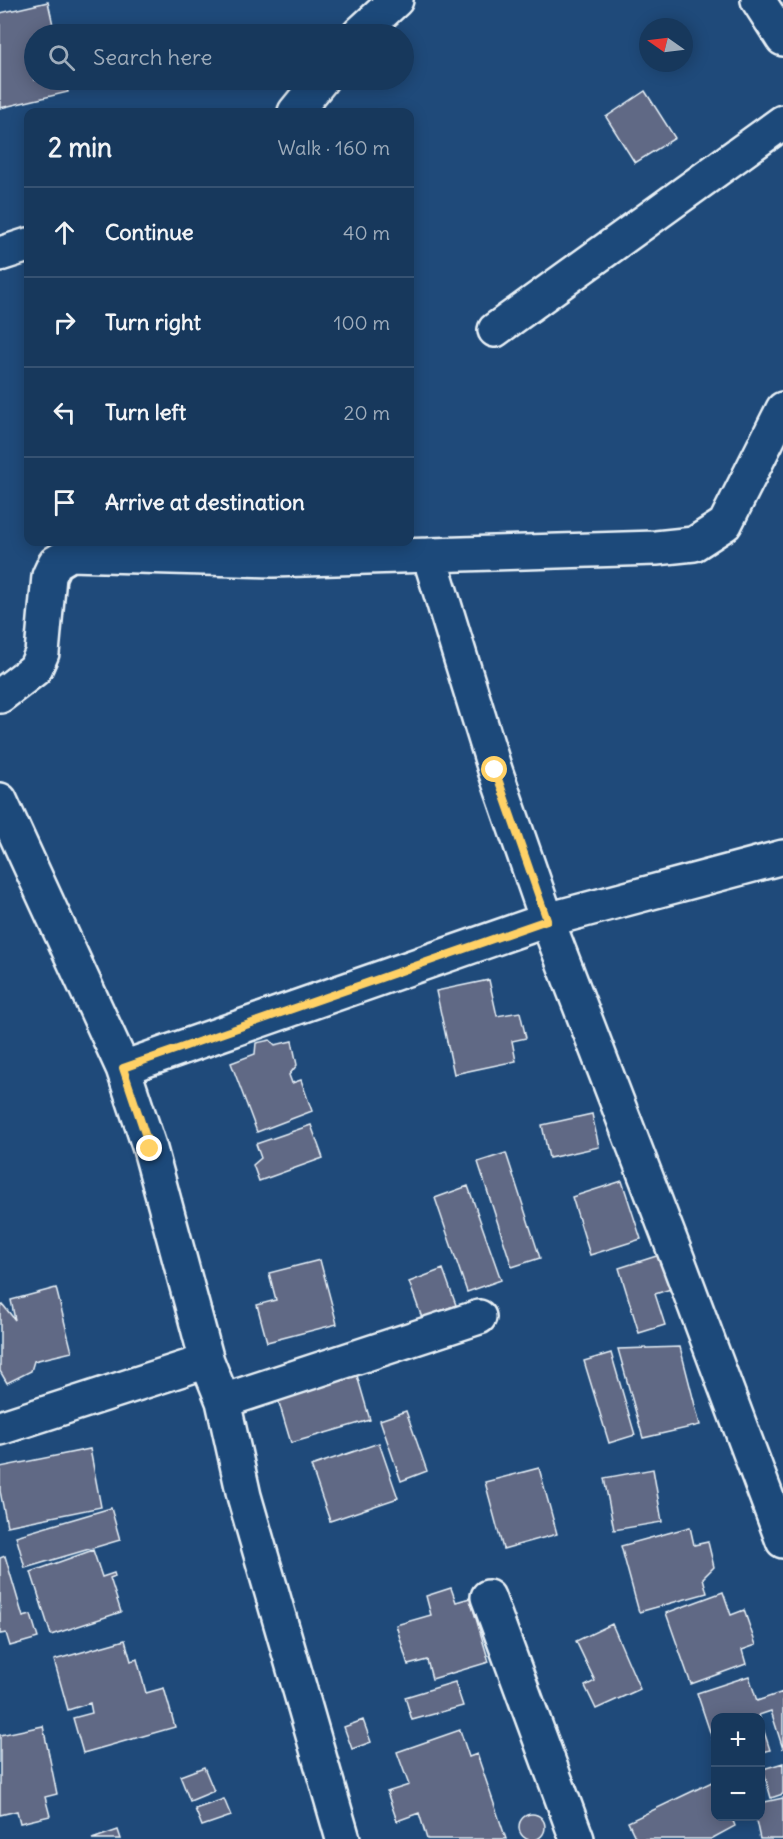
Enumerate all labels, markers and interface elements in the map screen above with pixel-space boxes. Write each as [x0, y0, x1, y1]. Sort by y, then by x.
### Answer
north arrow [639, 18, 693, 72]
search box [24, 24, 414, 90]
icon: search [45, 41, 78, 74]
text: Search here [93, 43, 212, 71]
text: 2 min [48, 131, 112, 164]
text: Walk · 160 m [277, 135, 390, 160]
icon: ahead [48, 216, 81, 249]
text: Continue [105, 218, 194, 246]
text: 40 m [343, 220, 390, 245]
icon: right [48, 306, 81, 339]
text: Turn right [105, 308, 201, 336]
text: 100 m [333, 310, 390, 335]
icon: left [48, 396, 81, 429]
text: Turn left [105, 398, 186, 426]
text: 20 m [344, 400, 390, 425]
icon: arrive [48, 486, 81, 519]
text: Arrive at destination [105, 488, 305, 516]
route start [481, 756, 507, 782]
route end [136, 1135, 162, 1161]
map controls [711, 1713, 765, 1821]
button: + [711, 1713, 765, 1767]
button: − [711, 1767, 765, 1821]

